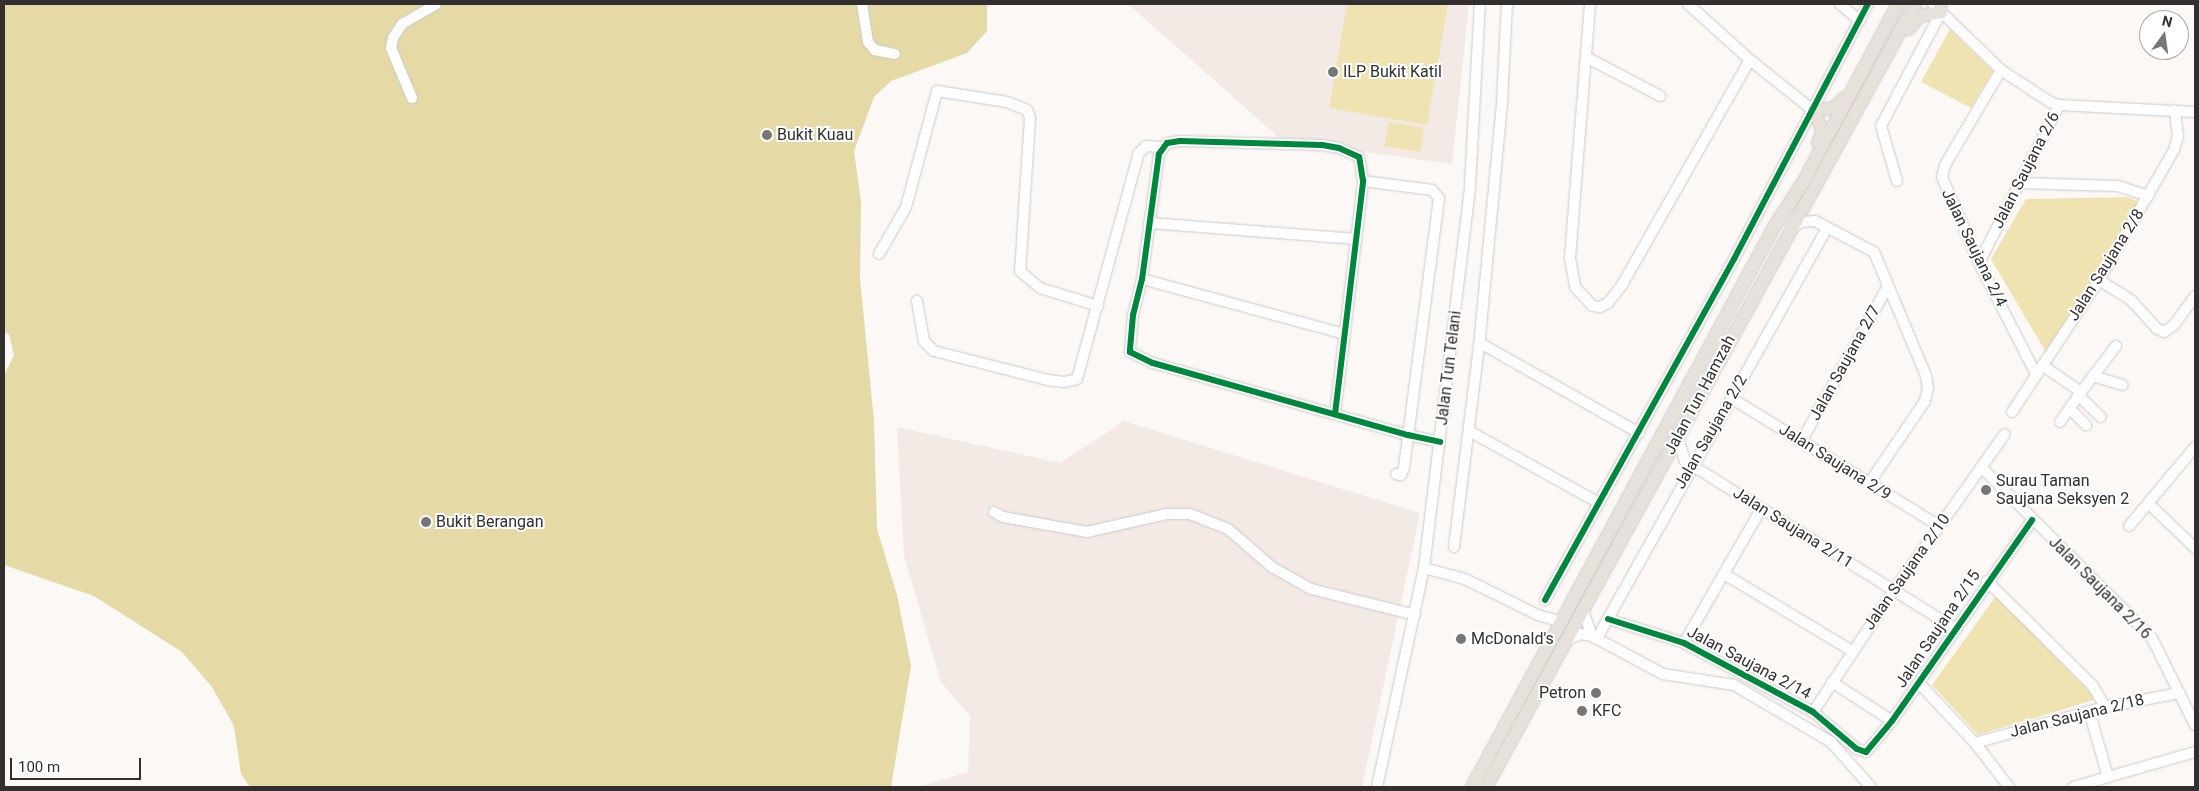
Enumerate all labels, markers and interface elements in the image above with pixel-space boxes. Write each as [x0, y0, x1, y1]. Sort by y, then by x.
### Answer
north arrow [2139, 10, 2189, 60]
text: N [2161, 12, 2174, 30]
place label: ILP Bukit Katil [1343, 62, 1442, 82]
marker: ILP Bukit Katil [1327, 66, 1339, 78]
street label: Jalan Saujana 2/6 [1988, 108, 2064, 232]
place label: Bukit Kuau [777, 125, 853, 145]
marker: Bukit Kuau [761, 129, 773, 141]
street label: Jalan Saujana 2/4 [1937, 186, 2011, 310]
street label: Jalan Saujana 2/8 [2064, 205, 2148, 325]
street label: Jalan Saujana 2/7 [1805, 302, 1885, 424]
street label: Jalan Tun Telani [1432, 309, 1466, 427]
street label: Jalan Tun Hamzah [1660, 332, 1740, 458]
street label: Jalan Saujana 2/2 [1671, 372, 1751, 492]
street label: Jalan Saujana 2/9 [1775, 420, 1895, 504]
place label: Surau Taman Saujana Seksyen 2 [1996, 471, 2129, 509]
street label: Jalan Saujana 2/11 [1730, 483, 1856, 573]
marker: Surau Taman Saujana Seksyen 2 [1980, 484, 1992, 496]
street label: Jalan Saujana 2/10 [1860, 510, 1954, 634]
place label: Bukit Berangan [436, 512, 544, 532]
marker: Bukit Berangan [420, 516, 432, 528]
street label: Jalan Saujana 2/16 [2045, 533, 2155, 643]
street label: Jalan Saujana 2/15 [1892, 567, 1984, 691]
street label: Jalan Saujana 2/14 [1684, 622, 1814, 704]
place label: McDonald's [1471, 629, 1554, 649]
marker: McDonald's [1455, 633, 1467, 645]
place label: Petron [1539, 683, 1586, 703]
marker: Petron [1590, 687, 1602, 699]
street label: Jalan Saujana 2/18 [2008, 690, 2146, 742]
place label: KFC [1592, 701, 1621, 721]
marker: KFC [1576, 705, 1588, 717]
scale bar [12, 748, 144, 780]
text: 100 m [18, 758, 60, 776]

